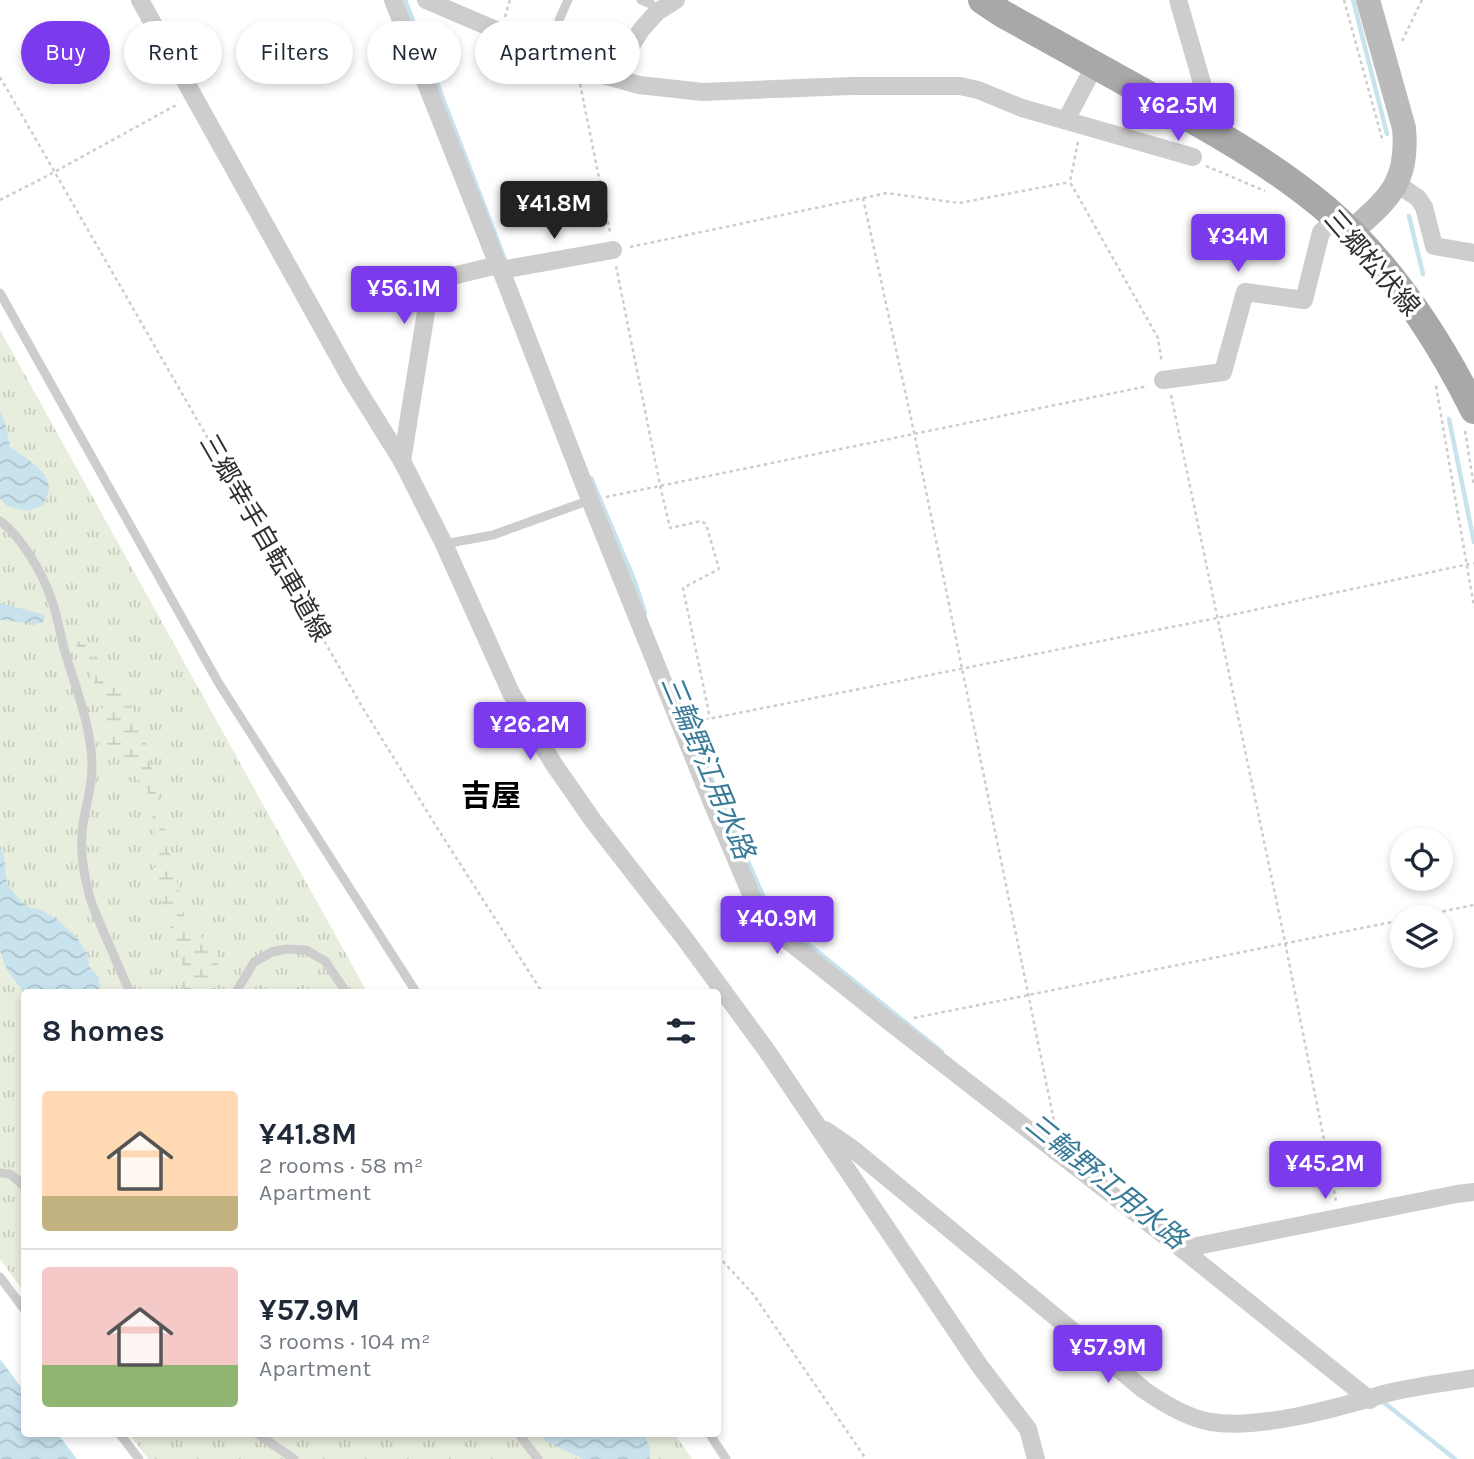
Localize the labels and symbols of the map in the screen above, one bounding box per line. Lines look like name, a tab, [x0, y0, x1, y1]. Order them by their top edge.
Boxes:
pin: ¥62.5M	[1121, 83, 1235, 143]
pin: ¥41.8M	[497, 182, 611, 241]
street label: 三郷松伏線	[1318, 204, 1426, 322]
pin: ¥34M	[1197, 215, 1279, 274]
pin: ¥56.1M	[347, 266, 461, 326]
street label: 三郷幸手自転車道線	[193, 429, 337, 647]
water label: 三輪野江用水路	[655, 670, 762, 865]
pin: ¥26.2M	[473, 702, 587, 762]
district label: 吉屋	[461, 778, 521, 814]
pin: ¥40.9M	[720, 897, 834, 956]
water label: 三輪野江用水路	[1019, 1106, 1194, 1257]
pin: ¥45.2M	[1268, 1142, 1382, 1201]
pin: ¥57.9M	[1051, 1326, 1165, 1385]

